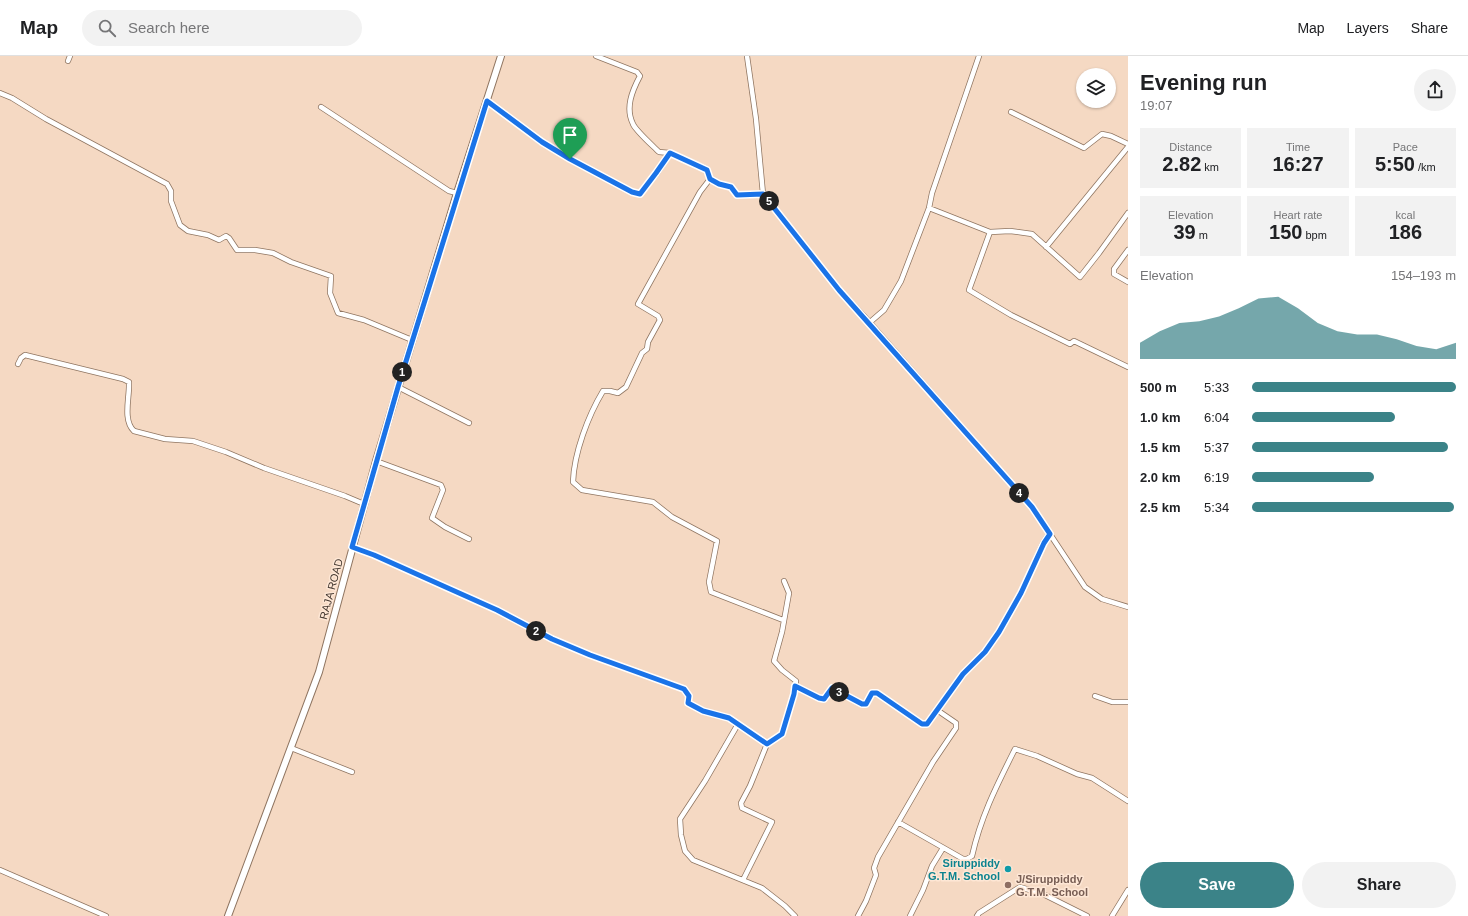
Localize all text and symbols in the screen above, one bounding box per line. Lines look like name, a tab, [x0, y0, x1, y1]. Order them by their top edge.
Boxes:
search box	[82, 10, 362, 46]
text: Map	[20, 17, 58, 38]
icon: search	[96, 17, 118, 39]
text: Search here	[128, 19, 210, 36]
text: Map	[1297, 20, 1325, 36]
text: Layers	[1347, 20, 1389, 36]
text: Share	[1411, 20, 1448, 36]
map controls	[1076, 68, 1116, 108]
button: layers	[1076, 68, 1116, 108]
button: share	[1414, 69, 1456, 111]
text: Evening run	[1140, 70, 1267, 95]
text: 19:07	[1140, 98, 1173, 113]
pin	[553, 118, 587, 159]
icon: arrive	[559, 124, 581, 146]
text: Distance	[1169, 141, 1212, 153]
text: Time	[1286, 141, 1310, 153]
text: Pace	[1393, 141, 1418, 153]
text: 2.82	[1162, 153, 1201, 175]
text: 16:27	[1272, 153, 1324, 175]
text: 5:50	[1375, 153, 1415, 175]
text: km	[1201, 161, 1219, 173]
text: /km	[1415, 161, 1436, 173]
pin: 5	[759, 191, 779, 211]
text: 5	[766, 195, 772, 207]
text: Elevation	[1168, 209, 1213, 221]
text: Heart rate	[1274, 209, 1322, 221]
text: kcal	[1396, 209, 1415, 221]
text: 39	[1173, 221, 1196, 243]
text: 150	[1269, 221, 1302, 243]
text: 186	[1389, 221, 1422, 243]
text: m	[1196, 229, 1208, 241]
text: bpm	[1302, 229, 1327, 241]
text: Elevation	[1140, 268, 1193, 283]
text: 154–193 m	[1391, 268, 1456, 283]
pin: 1	[392, 362, 412, 382]
text: 1	[399, 366, 405, 378]
text: 500 m	[1140, 380, 1177, 395]
text: 5:33	[1204, 380, 1229, 395]
text: 1.0 km	[1140, 410, 1180, 425]
text: 6:04	[1204, 410, 1229, 425]
text: 1.5 km	[1140, 440, 1180, 455]
text: 5:37	[1204, 440, 1229, 455]
text: 2.0 km	[1140, 470, 1180, 485]
text: 6:19	[1204, 470, 1229, 485]
pin: 4	[1009, 483, 1029, 503]
text: 4	[1016, 487, 1022, 499]
text: 2.5 km	[1140, 500, 1180, 515]
text: 5:34	[1204, 500, 1229, 515]
street label: RAJA ROAD	[317, 557, 345, 621]
pin: 2	[526, 621, 546, 641]
text: 2	[533, 625, 539, 637]
pin: 3	[829, 682, 849, 702]
text: 3	[836, 686, 842, 698]
place label: Siruppiddy G.T.M. School	[928, 857, 1001, 882]
button: Save	[1140, 862, 1294, 908]
button: Share	[1302, 862, 1456, 908]
marker: Siruppiddy G.T.M. School	[1003, 864, 1013, 874]
place label: J/Siruppiddy G.T.M. School	[1016, 873, 1088, 898]
marker: J/Siruppiddy G.T.M. School	[1003, 880, 1013, 890]

